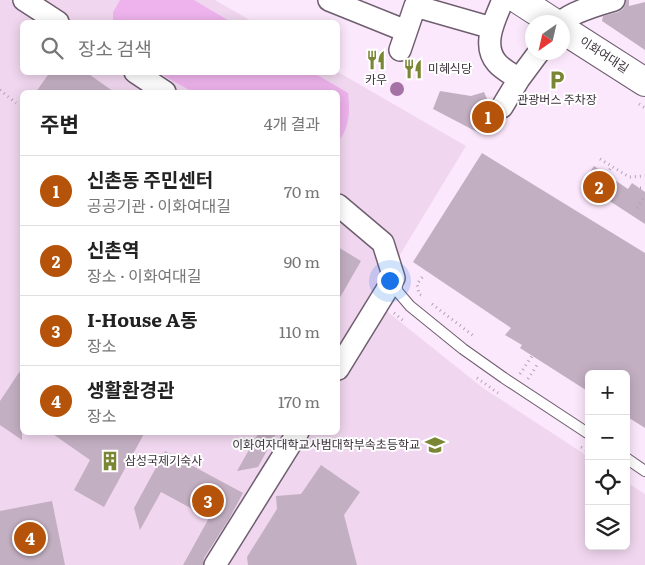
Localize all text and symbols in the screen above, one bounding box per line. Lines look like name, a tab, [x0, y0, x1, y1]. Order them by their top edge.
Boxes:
north arrow	[525, 15, 570, 60]
search box	[20, 20, 340, 75]
street label: 이화여대길	[576, 32, 633, 77]
icon: search	[38, 34, 66, 62]
text: 장소 검색	[78, 34, 152, 62]
restaurant icon: 카우	[365, 49, 387, 71]
restaurant icon: 미혜식당	[402, 58, 424, 80]
place label: 미혜식당	[428, 59, 472, 77]
parking icon: 관광버스 주차장	[546, 69, 568, 91]
place label: 카우	[365, 70, 387, 88]
place label: 관광버스 주차장	[517, 90, 597, 108]
pin: 1	[472, 98, 504, 136]
text: 주변	[40, 107, 79, 138]
text: 4개 결과	[264, 111, 320, 135]
text: 신촌동 주민센터	[87, 165, 213, 193]
pin: 2	[583, 168, 615, 206]
text: 1	[53, 179, 59, 203]
text: 70 m	[284, 179, 320, 203]
text: 공공기관 · 이화여대길	[87, 193, 231, 217]
text: 신촌역	[87, 235, 139, 263]
text: 2	[52, 249, 60, 273]
text: 90 m	[284, 249, 320, 273]
text: 장소 · 이화여대길	[87, 263, 202, 287]
your location	[377, 268, 403, 294]
text: I-House A동	[87, 305, 198, 333]
text: 3	[52, 319, 60, 343]
text: 110 m	[279, 319, 320, 343]
text: 장소	[87, 333, 116, 357]
map controls	[585, 370, 630, 550]
button: +	[585, 370, 630, 415]
text: 생활환경관	[87, 375, 174, 403]
text: 4	[51, 389, 61, 413]
text: 170 m	[278, 389, 320, 413]
text: 장소	[87, 403, 116, 427]
button: −	[585, 415, 630, 460]
school or university icon: 이화여자대학교사범대학부속초등학교	[424, 434, 446, 456]
place label: 이화여자대학교사범대학부속초등학교	[232, 435, 420, 453]
building icon: 삼성국제기숙사	[99, 450, 121, 472]
place label: 삼성국제기숙사	[125, 451, 202, 469]
button: locate	[585, 460, 630, 505]
pin: 3	[192, 482, 224, 520]
button: layers	[585, 505, 630, 550]
pin: 4	[14, 519, 46, 557]

